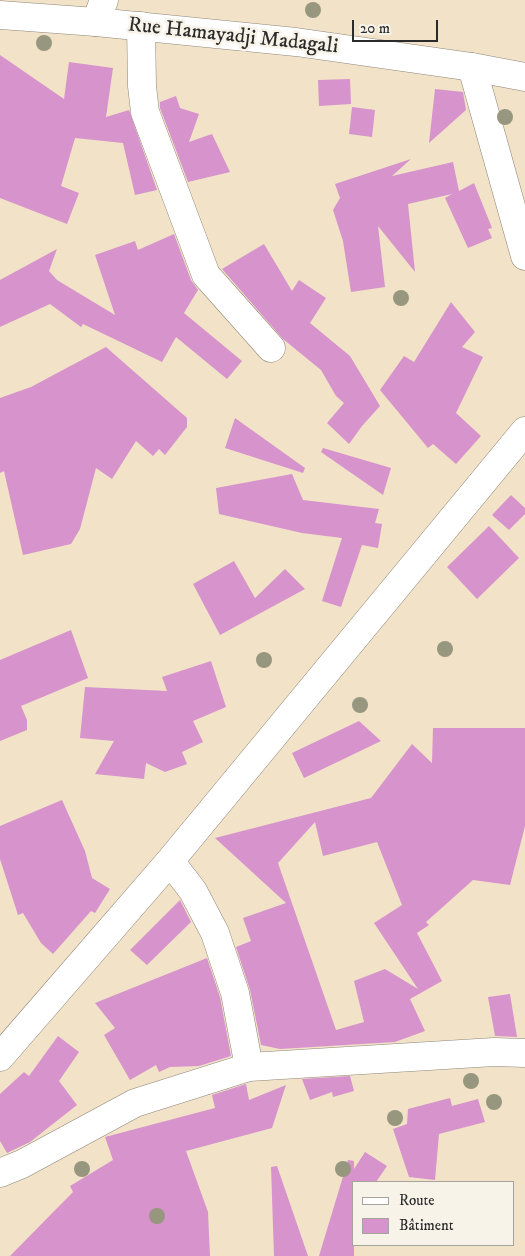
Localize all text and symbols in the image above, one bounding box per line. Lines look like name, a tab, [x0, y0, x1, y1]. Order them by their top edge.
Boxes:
scale bar	[355, 10, 441, 42]
street label: Rue Hamayadji Madagali	[127, 13, 339, 61]
text: 20 m	[360, 19, 390, 38]
legend	[352, 1181, 515, 1246]
text: Route	[399, 1191, 434, 1210]
text: Bâtiment	[399, 1216, 454, 1235]

